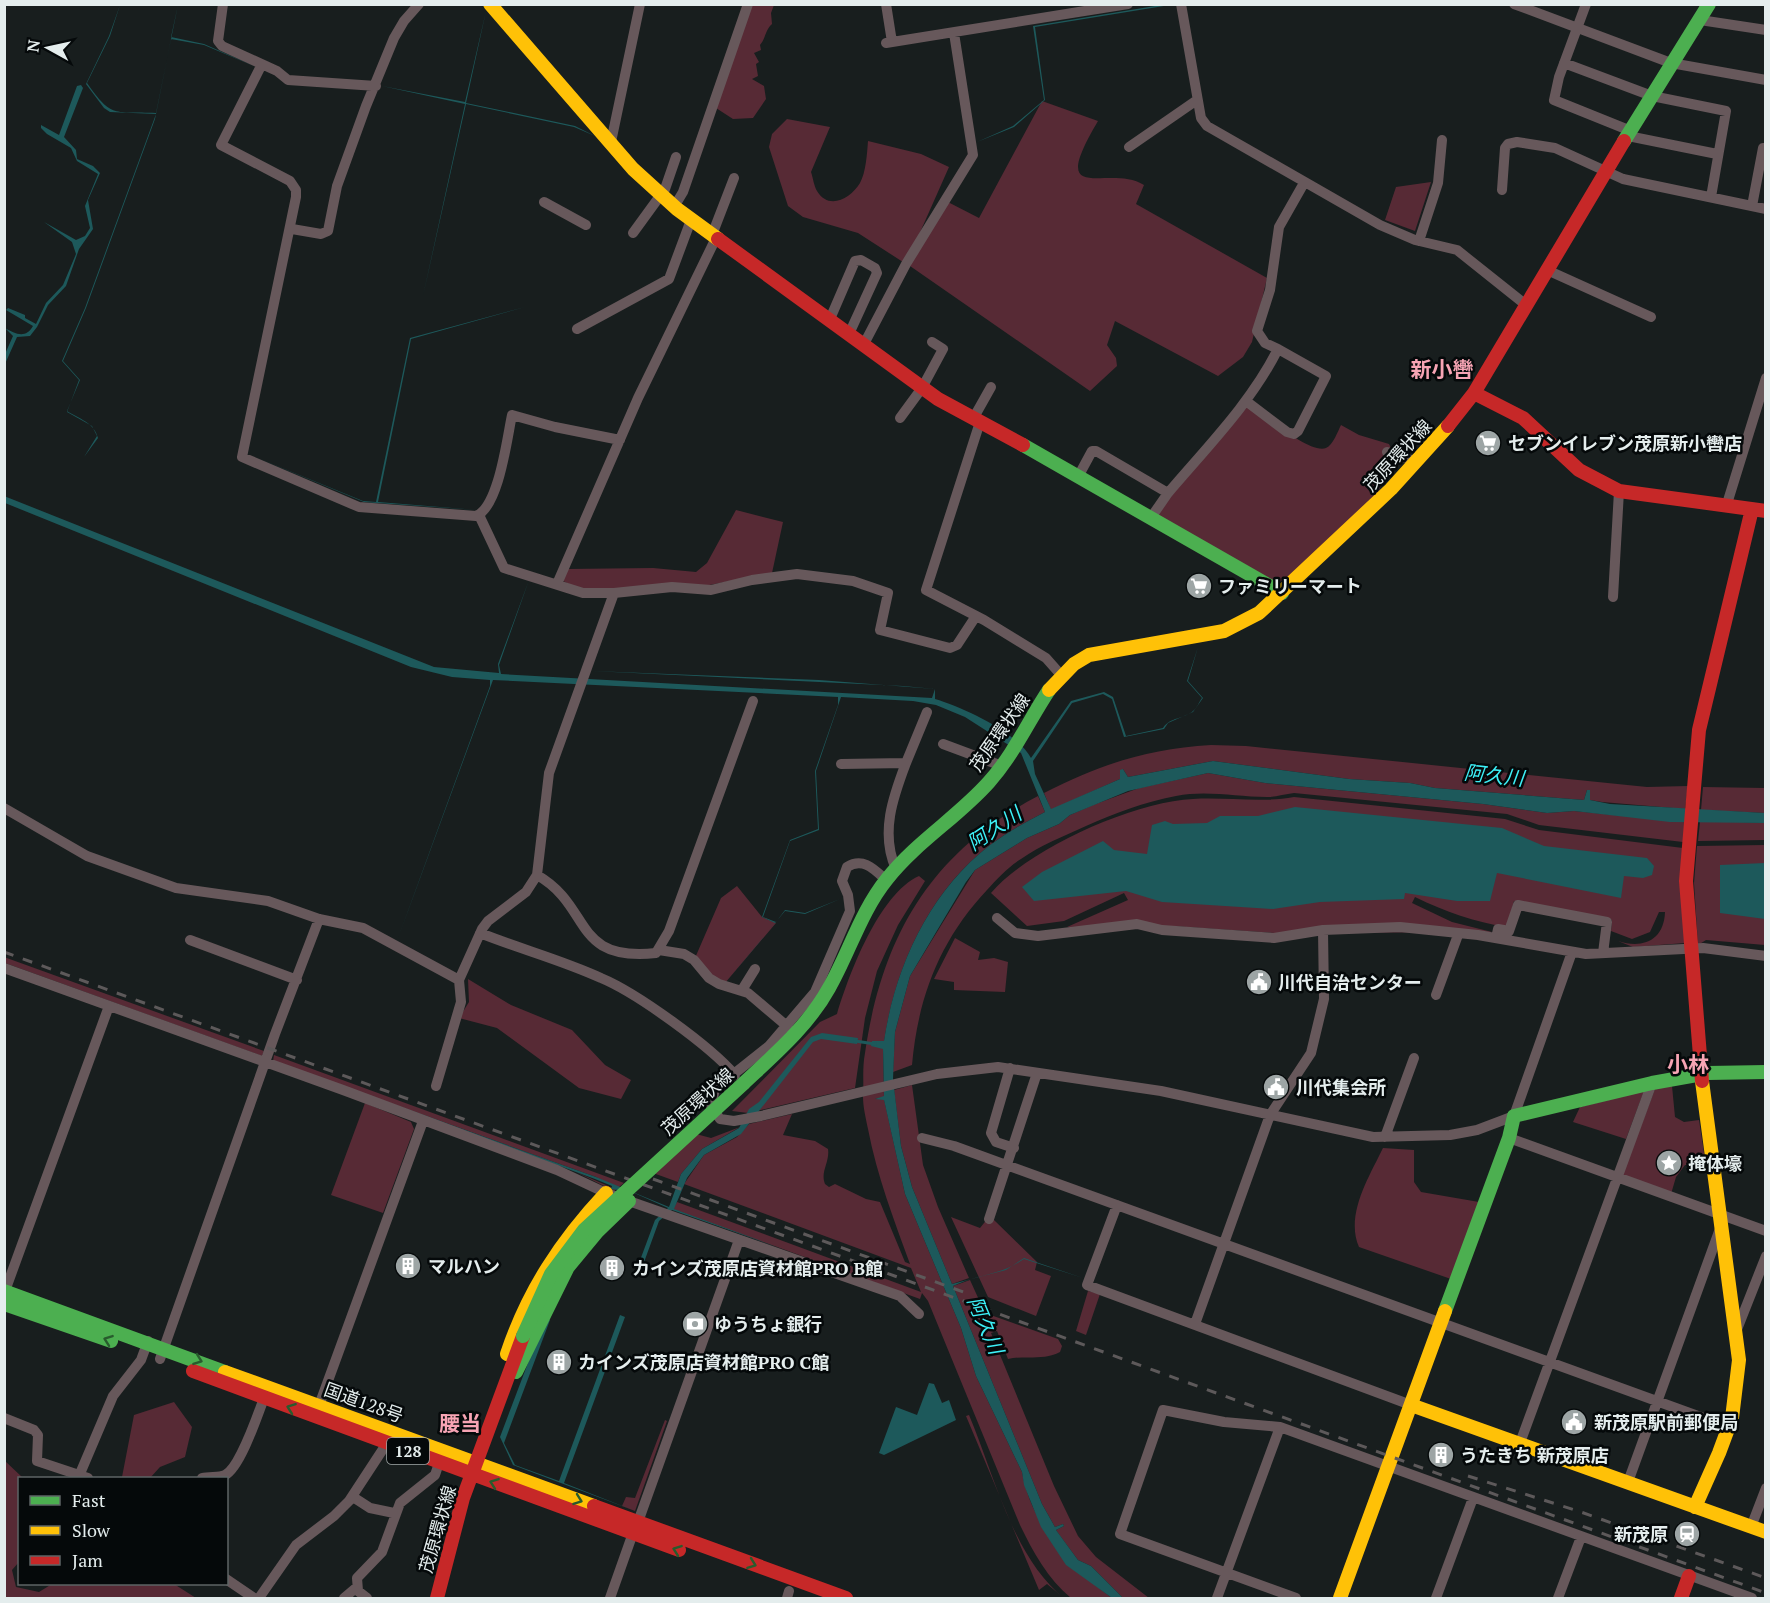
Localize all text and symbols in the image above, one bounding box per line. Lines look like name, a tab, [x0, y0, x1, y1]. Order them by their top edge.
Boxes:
north arrow	[18, 18, 78, 78]
text: N	[21, 38, 45, 53]
district label: 新小轡	[1411, 355, 1474, 383]
street label: 茂原環状線	[1358, 414, 1436, 496]
supermarket icon: セブンイレブン茂原新小轡店	[1473, 428, 1503, 458]
place label: セブンイレブン茂原新小轡店	[1508, 431, 1742, 455]
supermarket icon: ファミリーマート	[1184, 571, 1214, 601]
place label: ファミリーマート	[1218, 574, 1362, 598]
street label: 茂原環状線	[963, 688, 1035, 776]
water label: 阿久川	[1463, 758, 1527, 792]
water label: 阿久川	[962, 799, 1028, 856]
public building icon: 川代自治センター	[1244, 967, 1274, 997]
place label: 川代自治センター	[1278, 970, 1422, 994]
district label: 小林	[1667, 1050, 1709, 1078]
street label: 茂原環状線	[656, 1062, 738, 1140]
public building icon: 川代集会所	[1261, 1072, 1291, 1102]
place label: 川代集会所	[1296, 1075, 1386, 1099]
place icon: 掩体壕	[1654, 1148, 1684, 1178]
place label: 掩体壕	[1688, 1151, 1742, 1175]
building icon: マルハン	[393, 1251, 423, 1281]
building icon: カインズ茂原店資材館PRO B館	[597, 1253, 627, 1283]
place label: マルハン	[428, 1254, 500, 1278]
place label: カインズ茂原店資材館PRO B館	[632, 1256, 883, 1280]
water label: 阿久川	[962, 1292, 1011, 1360]
bank icon: ゆうちょ銀行	[680, 1309, 710, 1339]
place label: ゆうちょ銀行	[714, 1312, 822, 1336]
one-way arrow	[103, 1335, 114, 1348]
building icon: カインズ茂原店資材館PRO C館	[544, 1347, 574, 1377]
place label: カインズ茂原店資材館PRO C館	[578, 1350, 829, 1374]
one-way arrow	[192, 1353, 203, 1365]
street label: 国道128号	[321, 1377, 407, 1427]
one-way arrow	[286, 1402, 297, 1415]
public building icon: 新茂原駅前郵便局	[1559, 1407, 1589, 1437]
district label: 腰当	[439, 1409, 481, 1437]
place label: 新茂原駅前郵便局	[1594, 1410, 1738, 1434]
road number: 128	[387, 1438, 429, 1464]
building icon: うたきち 新茂原店	[1426, 1440, 1456, 1470]
place label: うたきち 新茂原店	[1460, 1443, 1609, 1467]
legend	[18, 1477, 228, 1585]
one-way arrow	[489, 1477, 499, 1490]
street label: 茂原環状線	[413, 1482, 461, 1576]
text: Fast	[72, 1488, 106, 1512]
one-way arrow	[572, 1493, 583, 1505]
text: Slow	[72, 1518, 111, 1542]
station icon: 新茂原	[1672, 1519, 1702, 1549]
place label: 新茂原	[1614, 1522, 1668, 1546]
one-way arrow	[672, 1544, 683, 1557]
text: Jam	[72, 1548, 103, 1572]
one-way arrow	[746, 1556, 757, 1569]

